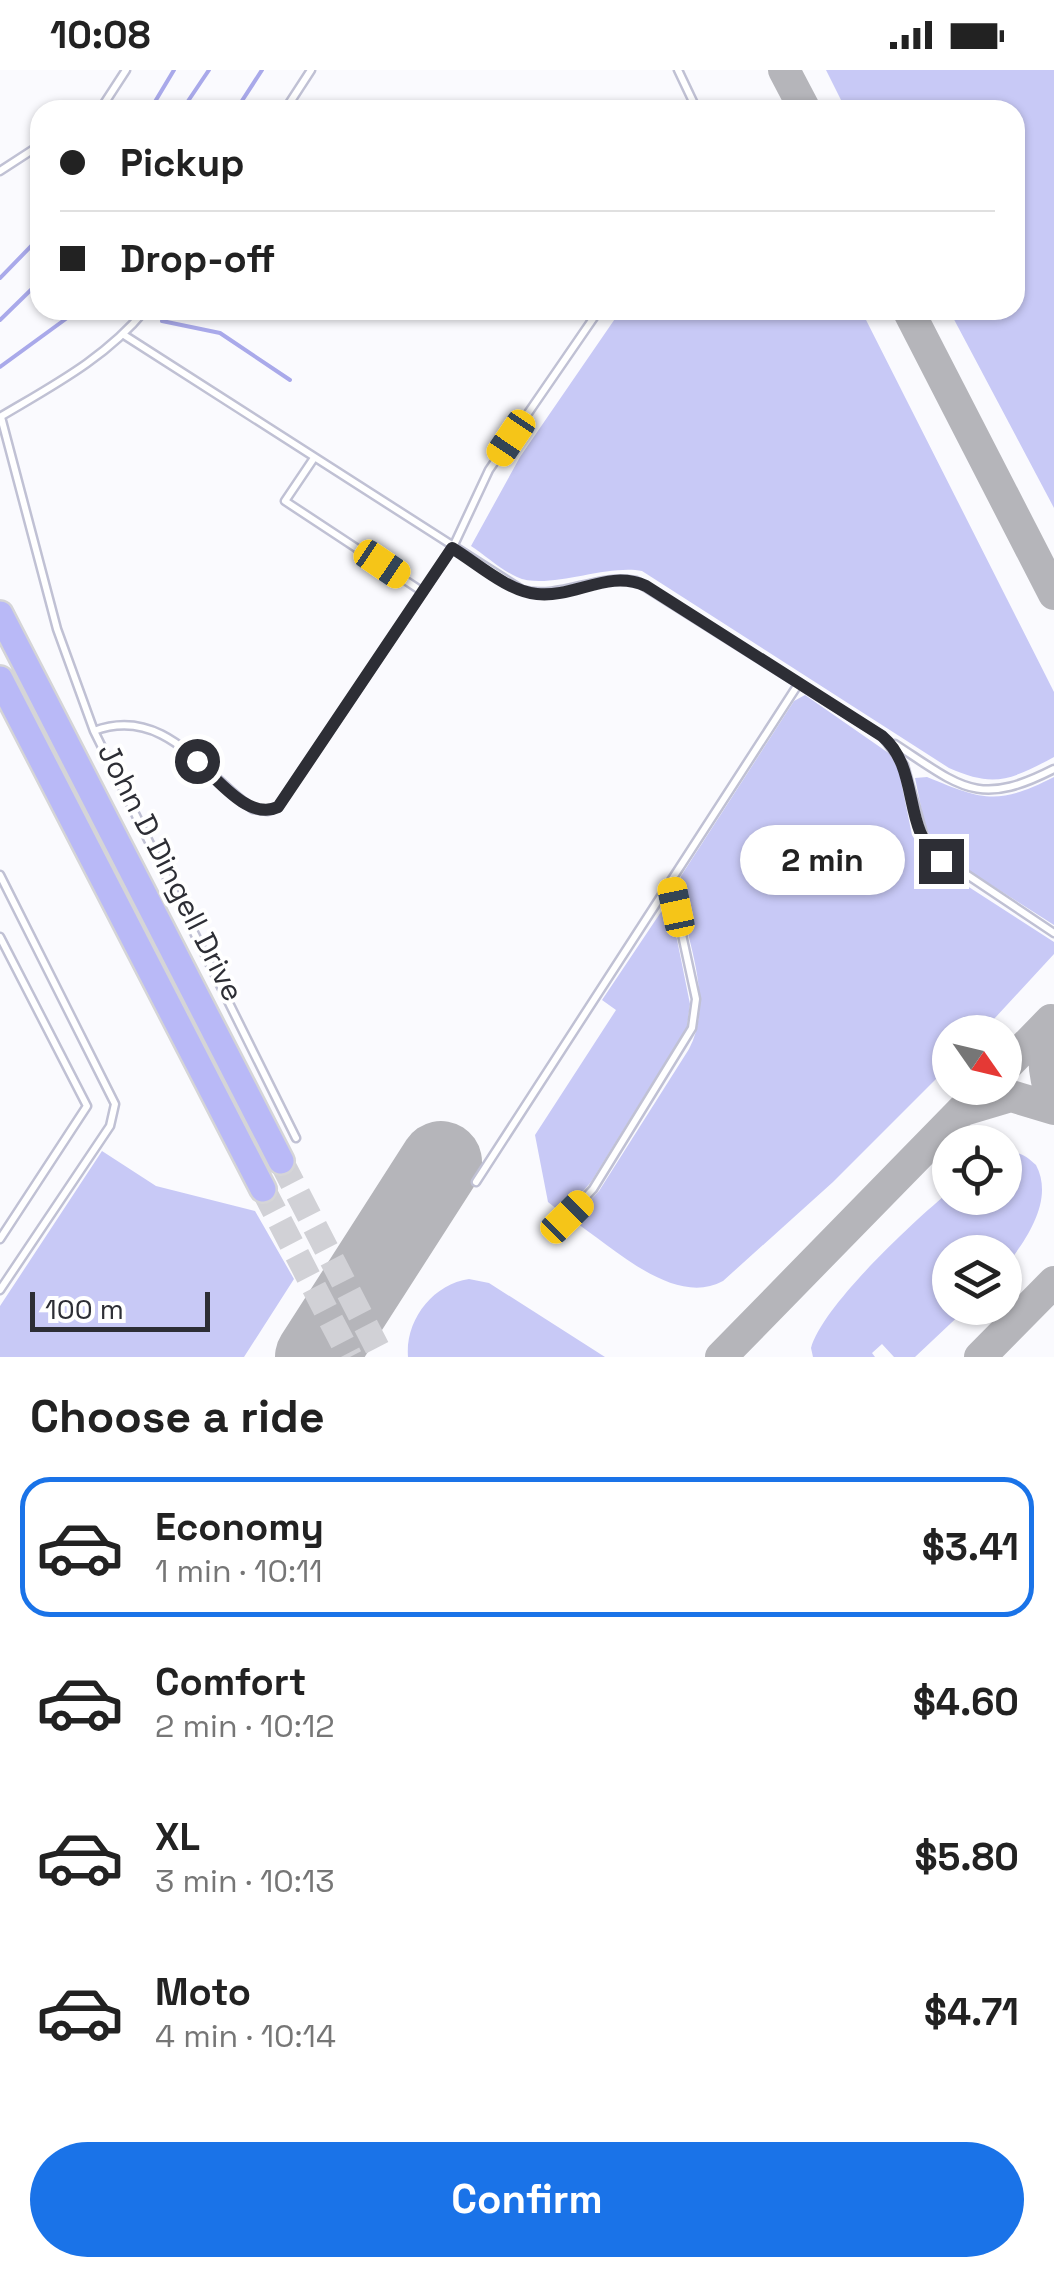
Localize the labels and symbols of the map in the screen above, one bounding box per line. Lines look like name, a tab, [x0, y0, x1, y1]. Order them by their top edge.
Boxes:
car	[482, 405, 540, 471]
car	[349, 535, 415, 593]
street label: John D Dingell Drive	[89, 736, 253, 1008]
route start	[175, 739, 220, 784]
callout: 2 min	[741, 826, 906, 896]
route end	[919, 839, 964, 884]
car	[655, 875, 697, 939]
north arrow	[932, 1015, 1022, 1105]
car	[535, 1185, 599, 1249]
scale bar	[30, 1287, 210, 1332]

